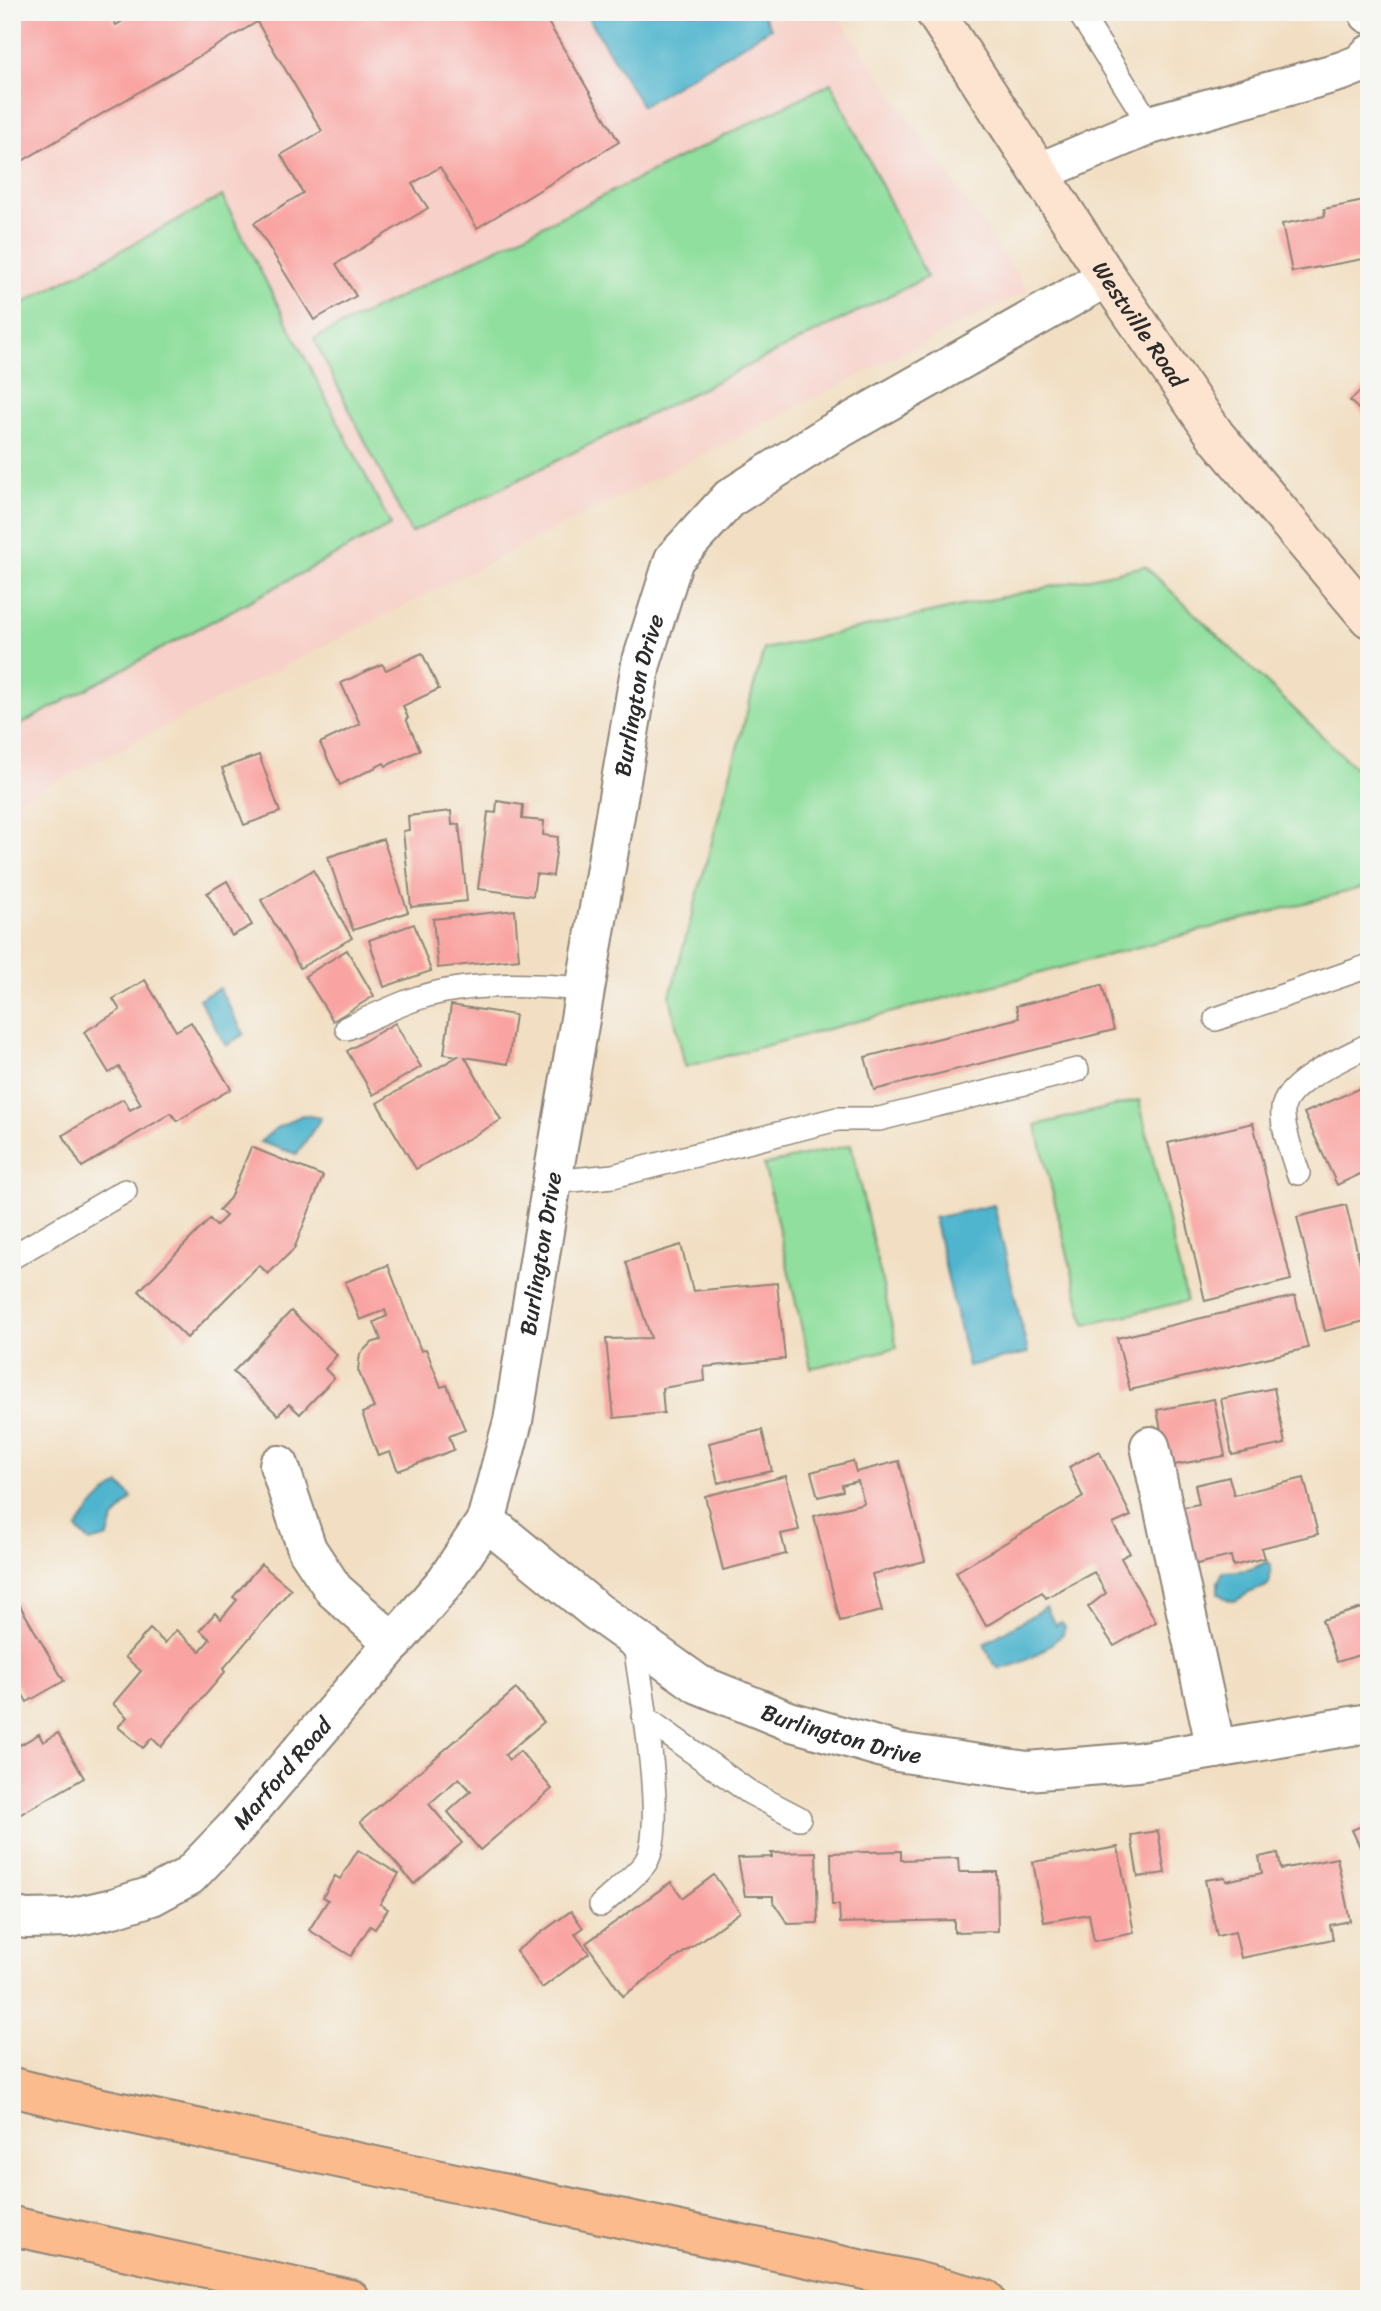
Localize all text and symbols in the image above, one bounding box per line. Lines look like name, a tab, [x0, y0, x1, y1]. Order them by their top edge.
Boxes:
street label: Westville Road	[1081, 252, 1199, 398]
street label: Burlington Drive	[602, 609, 676, 780]
street label: Burlington Drive	[507, 1168, 574, 1338]
street label: Burlington Drive	[755, 1691, 924, 1776]
street label: Marford Road	[222, 1706, 344, 1839]

